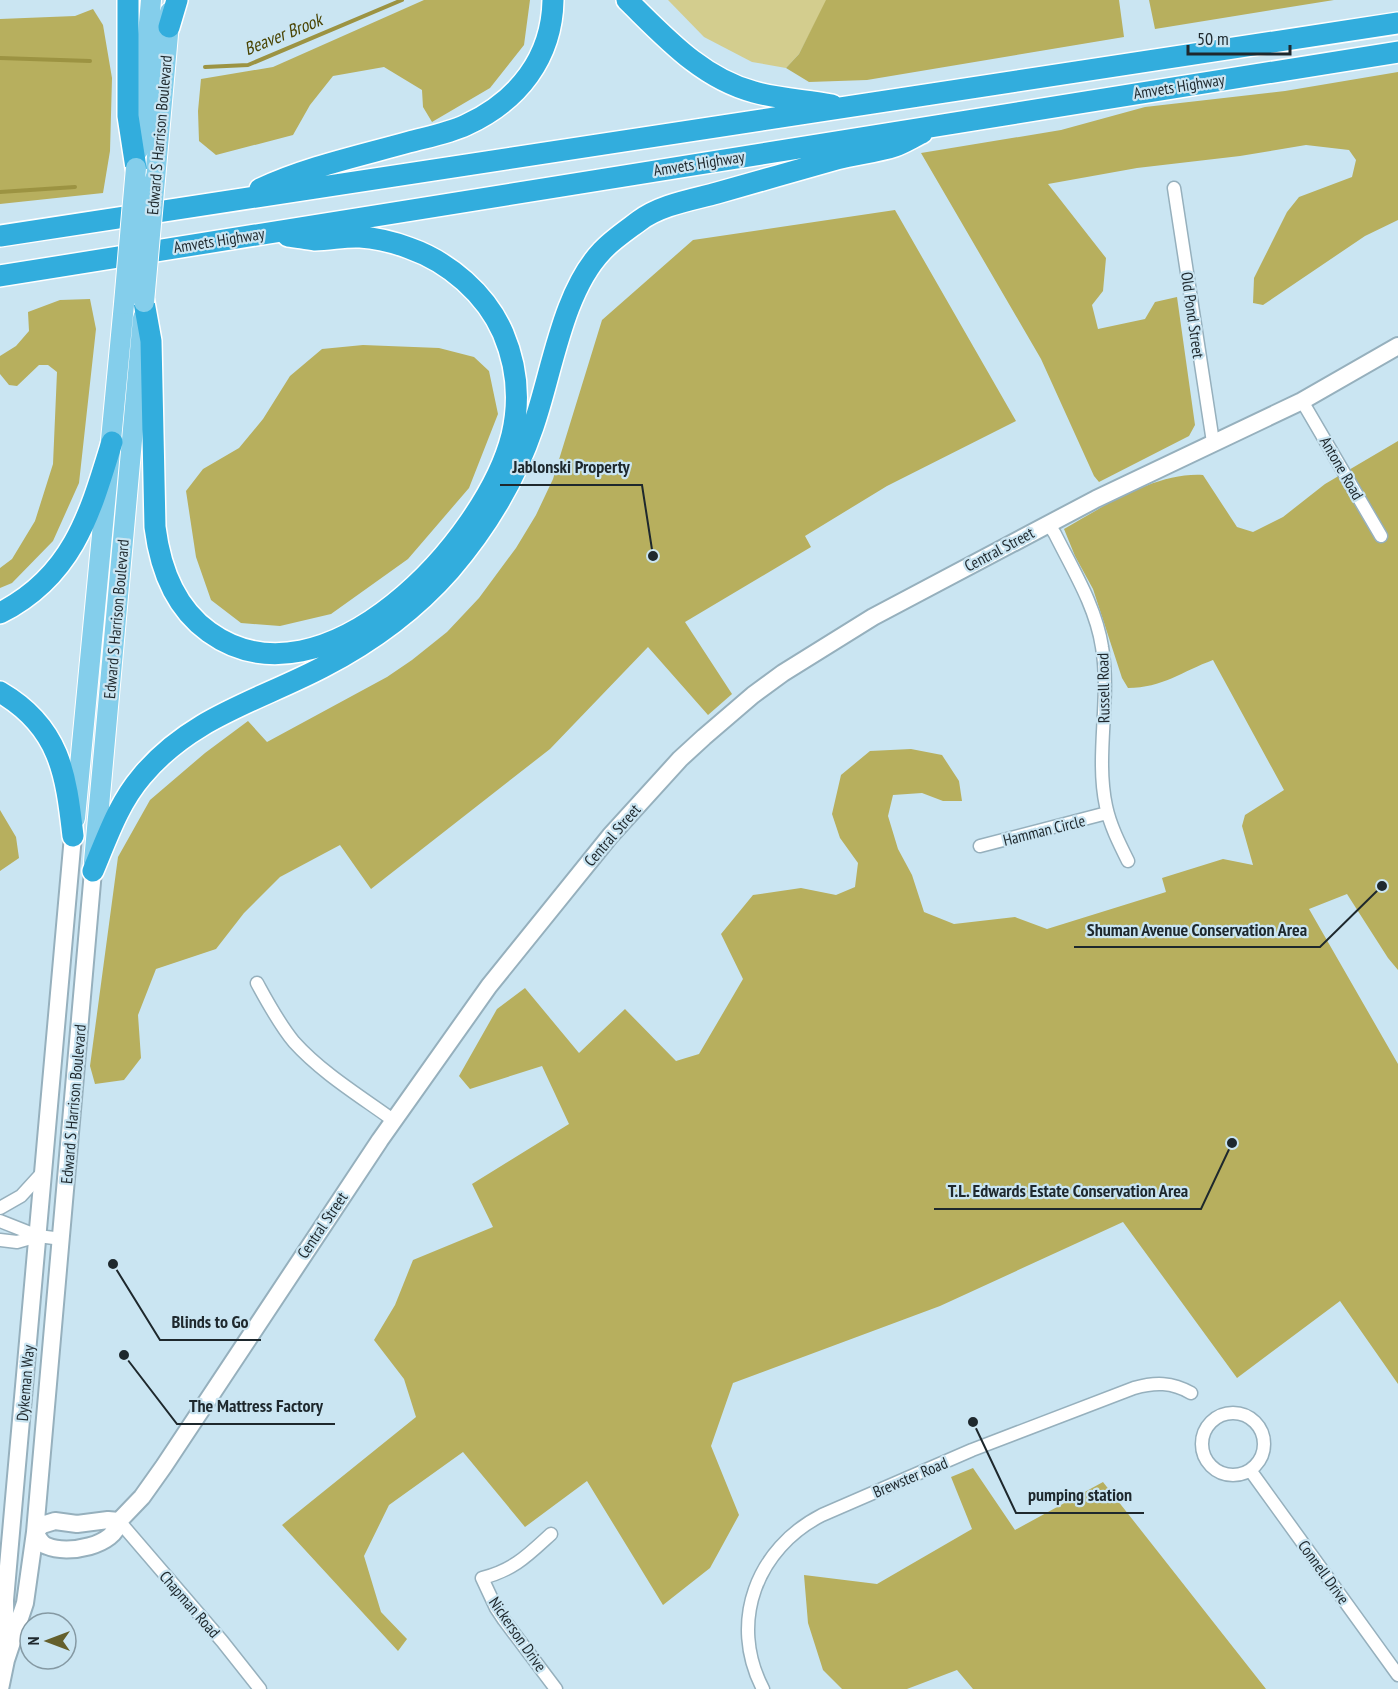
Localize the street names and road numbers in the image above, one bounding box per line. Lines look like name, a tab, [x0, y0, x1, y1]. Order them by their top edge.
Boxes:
street label: Edward S Harrison Boulevard	[142, 54, 176, 216]
street label: Amvets Highway	[1132, 69, 1226, 103]
street label: Amvets Highway	[652, 146, 746, 180]
street label: Amvets Highway	[172, 223, 266, 257]
street label: Old Pond Street	[1177, 271, 1209, 360]
street label: Antone Road	[1316, 433, 1368, 503]
street label: Central Street	[961, 522, 1038, 576]
street label: Edward S Harrison Boulevard	[99, 538, 133, 700]
street label: Russell Road	[1092, 653, 1114, 723]
street label: Central Street	[580, 799, 645, 870]
street label: Hamman Circle	[1001, 810, 1087, 850]
street label: Edward S Harrison Boulevard	[56, 1023, 90, 1185]
street label: Central Street	[292, 1187, 352, 1262]
street label: Dykeman Way	[12, 1344, 38, 1422]
street label: Brewster Road	[870, 1452, 950, 1502]
street label: Connell Drive	[1294, 1536, 1354, 1608]
street label: Chapman Road	[155, 1566, 225, 1642]
street label: Nickerson Drive	[485, 1593, 551, 1675]

